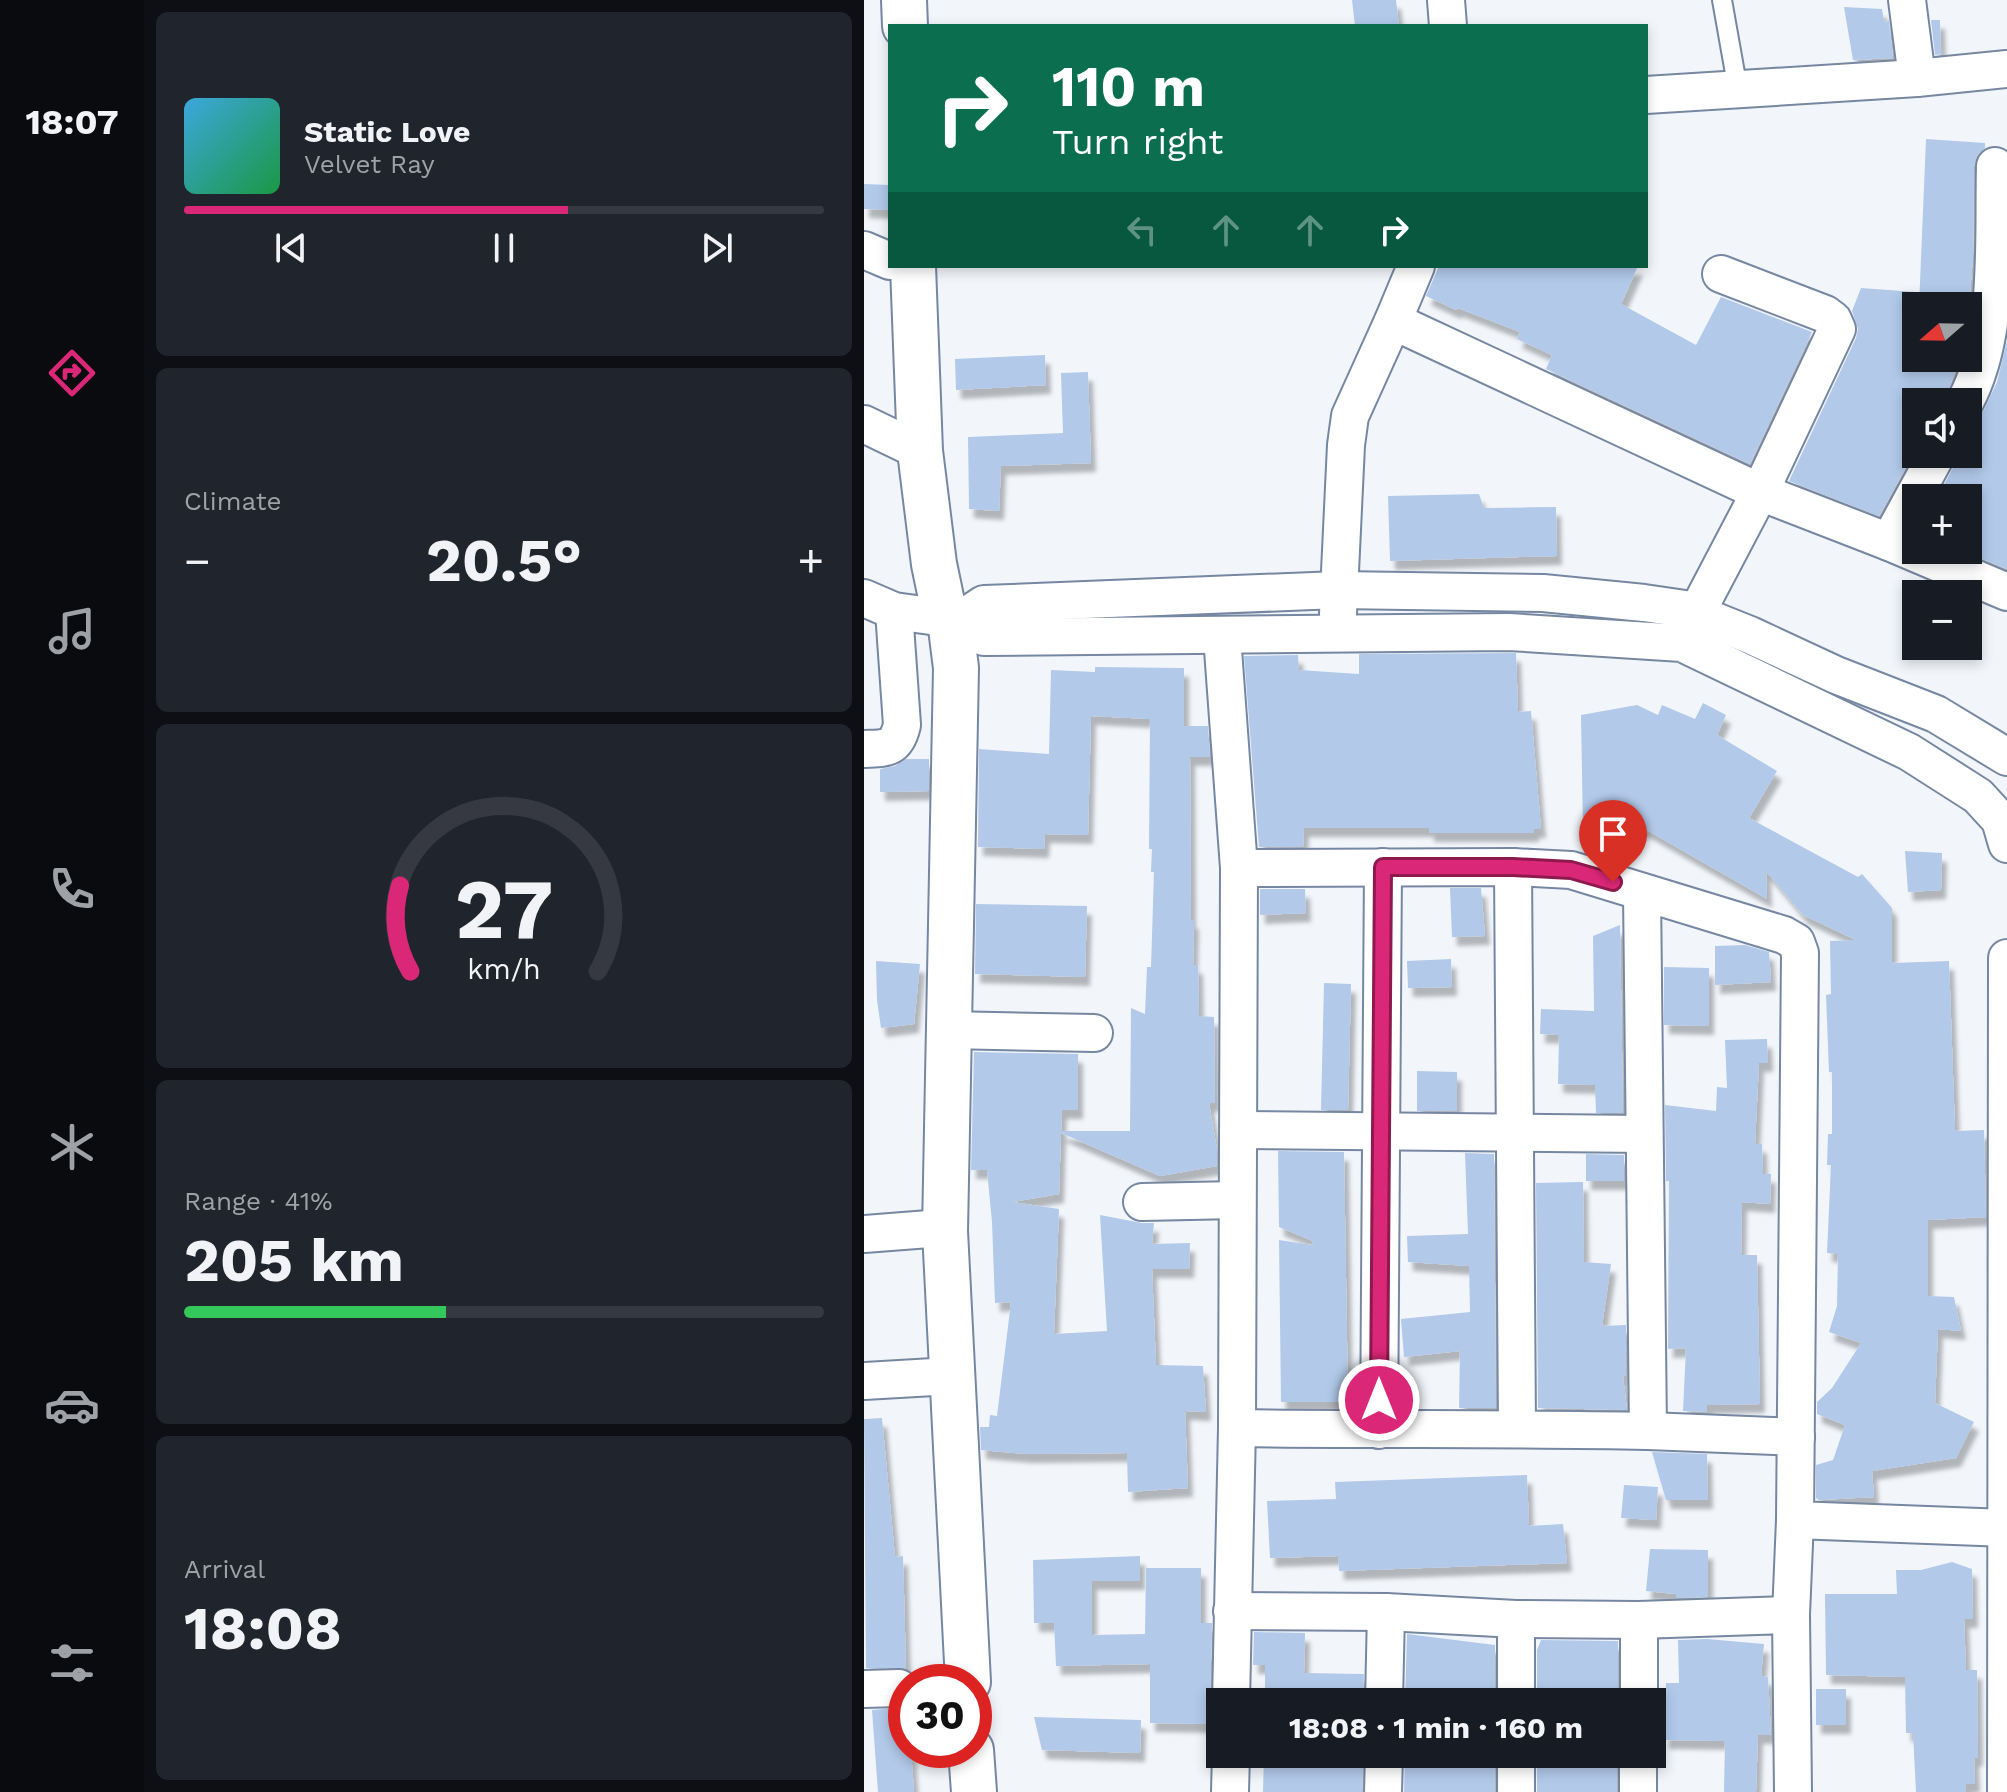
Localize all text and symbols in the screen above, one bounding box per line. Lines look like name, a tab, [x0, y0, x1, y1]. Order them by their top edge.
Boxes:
text: 110 m	[1052, 54, 1205, 120]
icon: right	[920, 56, 1024, 160]
text: 18:07	[25, 101, 119, 143]
text: Static Love	[304, 114, 470, 149]
text: Turn right	[1052, 121, 1223, 163]
text: Velvet Ray	[304, 149, 435, 179]
icon: left	[1120, 208, 1164, 252]
icon: ahead	[1204, 208, 1248, 252]
icon: ahead	[1288, 208, 1332, 252]
icon: right	[1372, 208, 1416, 252]
icon: previous	[269, 226, 313, 270]
icon: pause	[482, 226, 526, 270]
icon: next	[695, 226, 739, 270]
north arrow	[1902, 292, 1982, 372]
map controls	[1902, 292, 1982, 660]
icon: directions	[44, 345, 100, 401]
button: sound	[1902, 388, 1982, 468]
button: +	[1902, 484, 1982, 564]
text: Climate	[184, 486, 282, 516]
text: 20.5°	[426, 525, 582, 596]
text: −	[184, 535, 211, 587]
text: +	[797, 535, 824, 587]
button: −	[1902, 580, 1982, 660]
icon: music	[44, 603, 100, 659]
pin	[1579, 800, 1647, 882]
icon: arrive	[1591, 812, 1635, 856]
icon: phone	[44, 861, 100, 917]
text: 27	[455, 861, 553, 958]
text: km/h	[467, 952, 541, 986]
icon: climate	[44, 1119, 100, 1175]
text: Range · 41%	[184, 1186, 332, 1216]
text: 205 km	[184, 1225, 404, 1296]
position arrow	[1337, 1358, 1421, 1442]
icon: car	[44, 1377, 100, 1433]
text: Arrival	[184, 1554, 265, 1584]
text: 18:08	[184, 1593, 342, 1664]
icon: filters	[44, 1635, 100, 1691]
speed limit sign: 30	[888, 1664, 992, 1768]
text: 18:08 · 1 min · 160 m	[1289, 1710, 1583, 1745]

